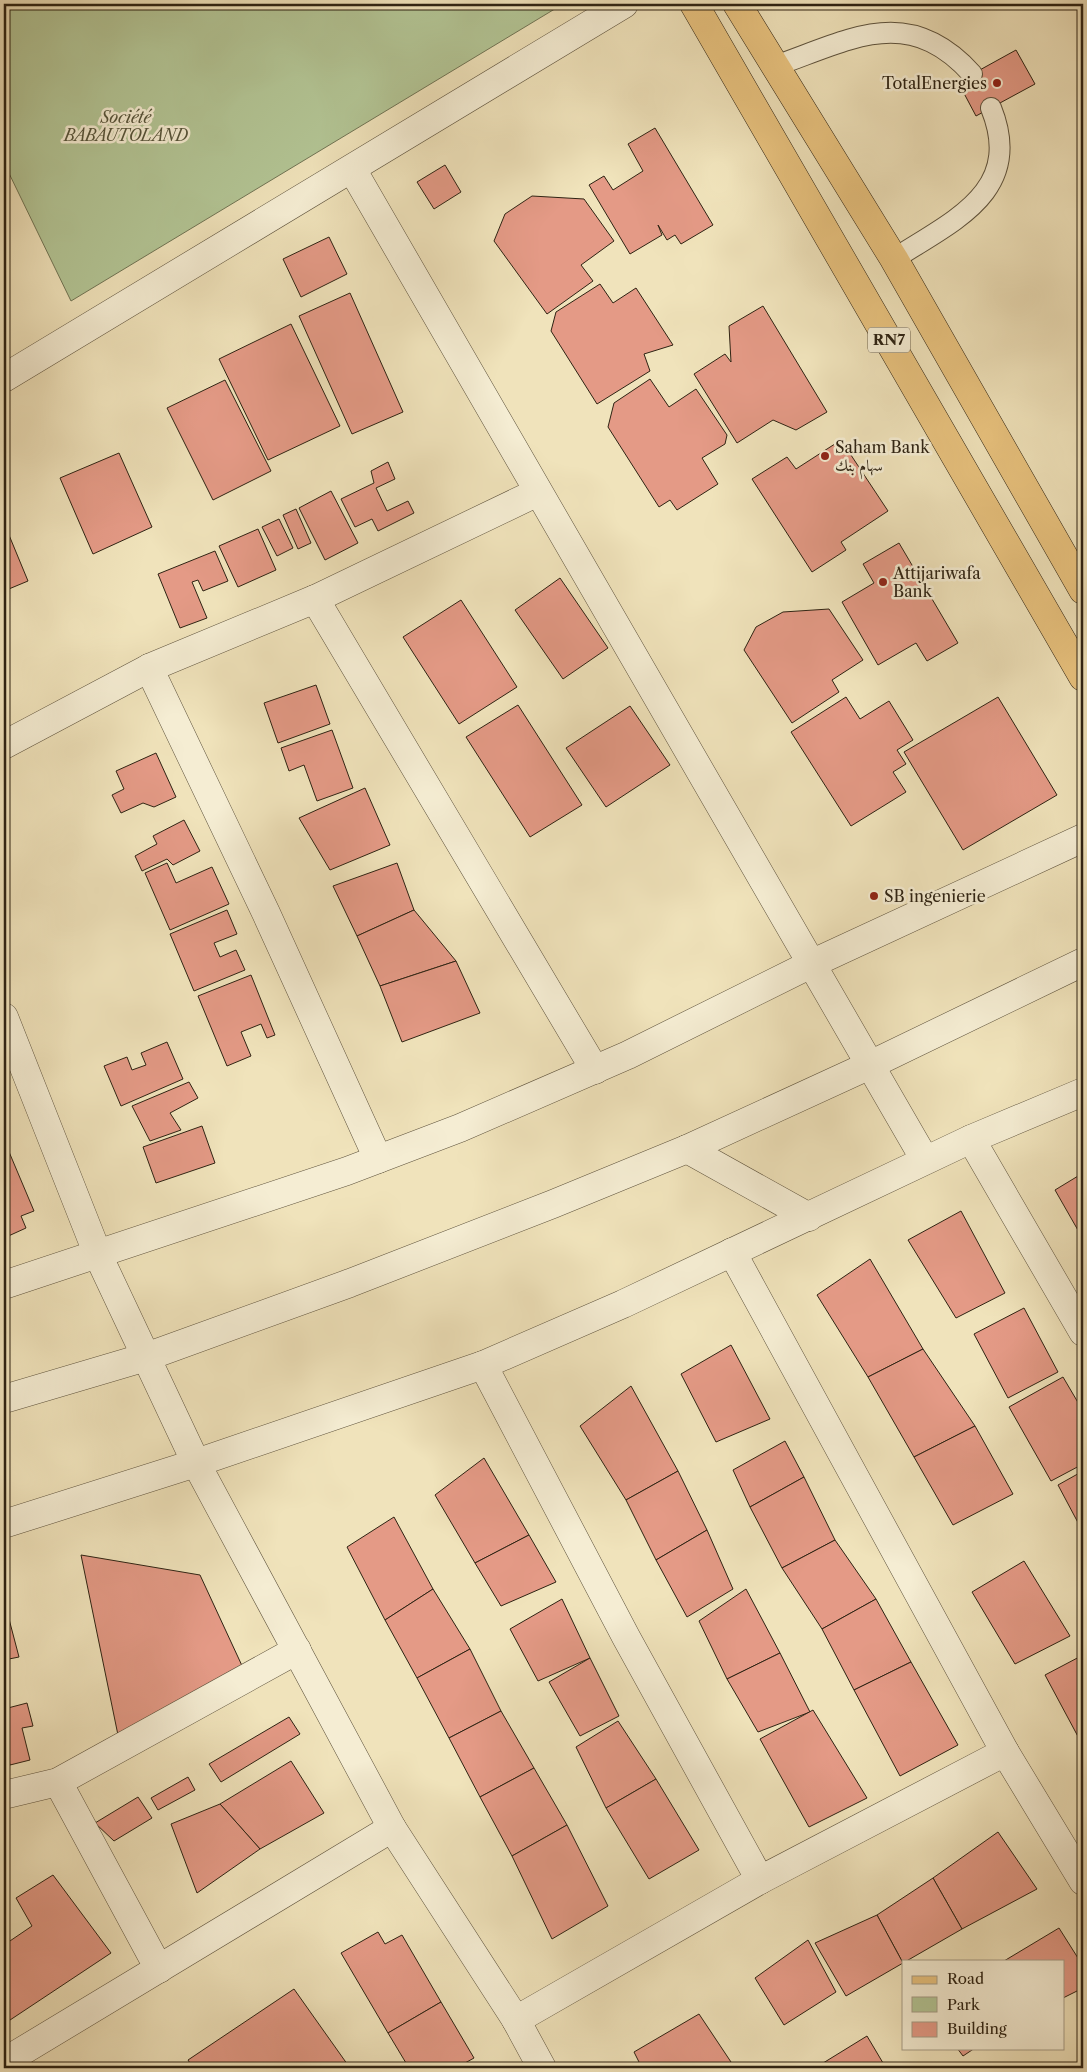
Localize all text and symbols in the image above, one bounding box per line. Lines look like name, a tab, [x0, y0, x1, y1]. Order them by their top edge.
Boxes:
place label: TotalEnergies	[882, 73, 987, 93]
marker: TotalEnergies	[991, 77, 1003, 89]
park label: Société BABAUTOLAND	[62, 107, 189, 145]
road number: RN7	[868, 328, 910, 352]
place label: Saham Bank سهام بنك	[835, 437, 930, 480]
marker: Saham Bank سهام بنك	[819, 450, 831, 462]
place label: Attijariwafa Bank	[892, 563, 981, 601]
marker: Attijariwafa Bank	[877, 576, 889, 588]
place label: SB ingenierie	[884, 886, 986, 906]
marker: SB ingenierie	[868, 890, 880, 902]
legend	[902, 1960, 1064, 2050]
text: Road	[947, 1969, 984, 1988]
text: Park	[947, 1995, 981, 2014]
text: Building	[947, 2019, 1007, 2038]

